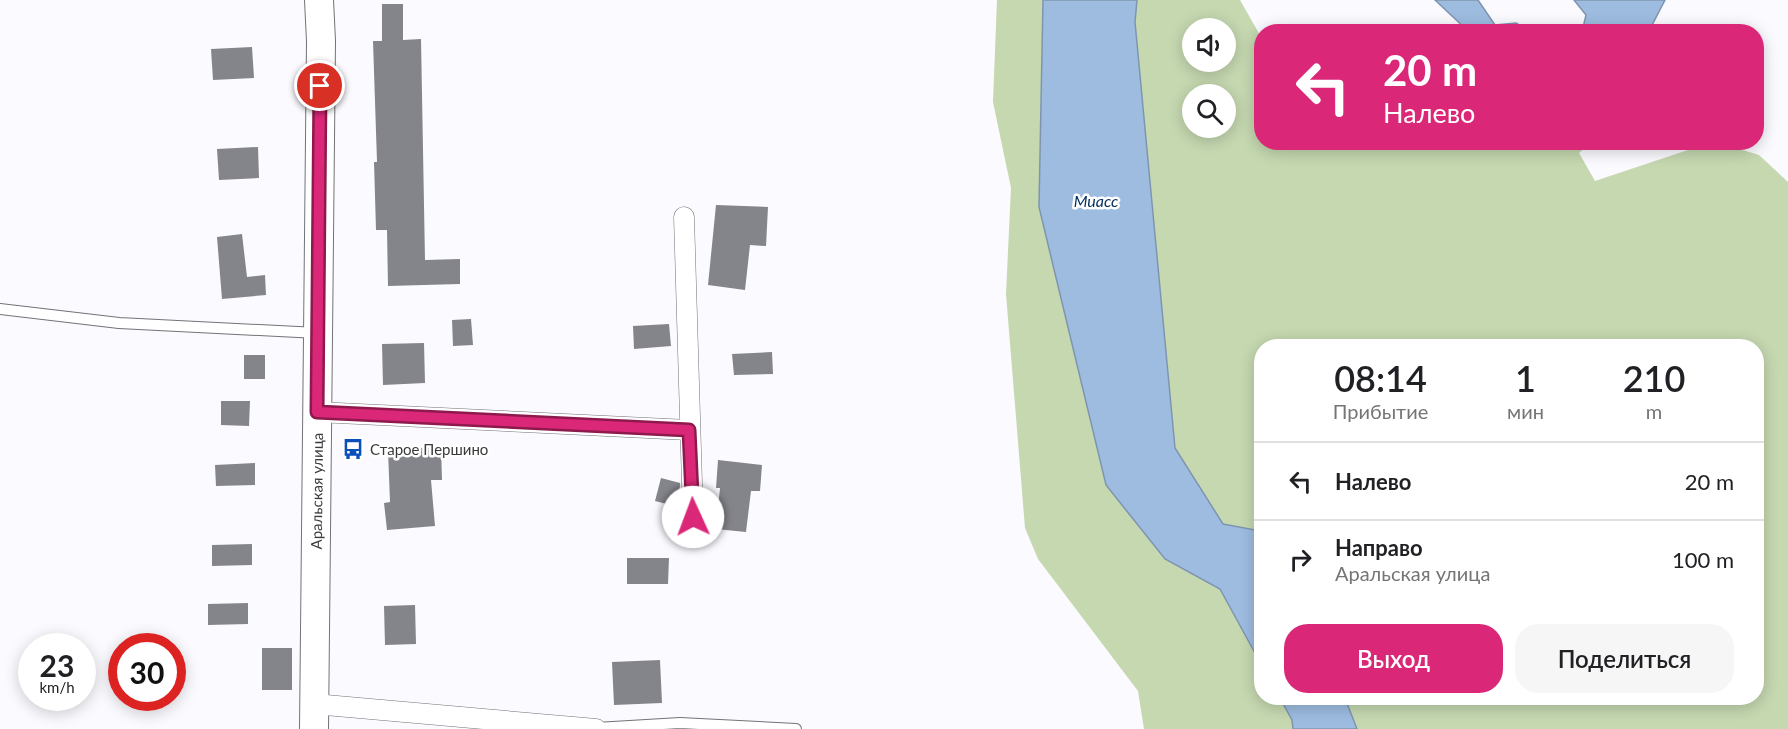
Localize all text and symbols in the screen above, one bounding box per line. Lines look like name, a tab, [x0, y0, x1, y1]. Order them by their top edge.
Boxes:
map controls	[1182, 18, 1236, 138]
button: sound	[1182, 18, 1236, 72]
text: 20 m	[1383, 45, 1477, 95]
icon: left	[1284, 48, 1362, 126]
pin	[294, 60, 345, 111]
icon: arrive	[303, 69, 336, 102]
button: search	[1182, 84, 1236, 138]
text: Налево	[1383, 96, 1475, 129]
water label: Миасс	[1074, 191, 1118, 210]
text: 08:14	[1334, 356, 1427, 400]
text: 1	[1515, 356, 1536, 400]
text: 210	[1623, 356, 1685, 400]
text: Прибытие	[1333, 399, 1428, 423]
text: мин	[1507, 399, 1544, 423]
text: m	[1646, 399, 1662, 423]
street label: Аральская улица	[307, 433, 326, 549]
bus stop icon: Старое Першино	[341, 437, 365, 461]
place label: Старое Першино	[370, 440, 488, 458]
icon: left	[1284, 465, 1317, 498]
text: Налево	[1335, 468, 1411, 495]
text: 20 m	[1685, 468, 1734, 495]
position arrow	[661, 485, 725, 549]
text: Направо	[1335, 534, 1423, 561]
icon: right	[1284, 543, 1317, 576]
text: 100 m	[1672, 546, 1734, 573]
text: Аральская улица	[1335, 561, 1490, 585]
button: Выход	[1284, 624, 1503, 693]
button: Поделиться	[1515, 624, 1734, 693]
speed limit sign: 30	[108, 633, 186, 711]
text: 23	[40, 647, 74, 683]
text: km/h	[39, 678, 75, 696]

